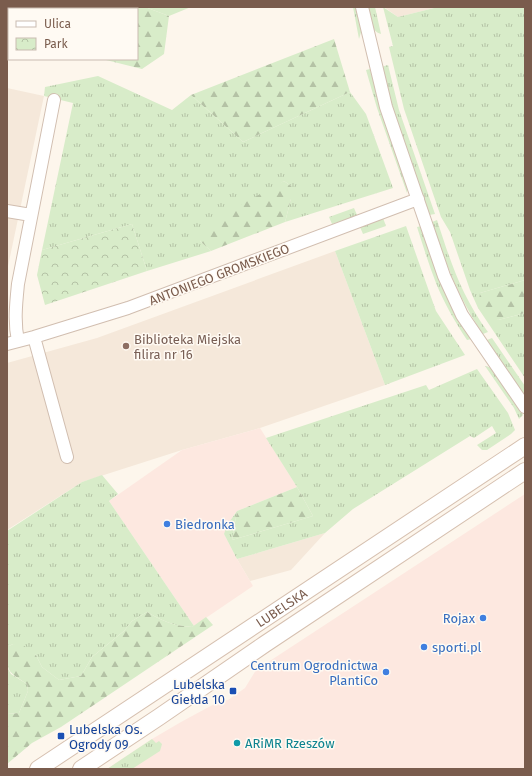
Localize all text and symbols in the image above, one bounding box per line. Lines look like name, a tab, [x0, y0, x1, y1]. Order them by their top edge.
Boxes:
legend	[8, 8, 138, 60]
text: Ulica	[44, 17, 71, 31]
text: Park	[44, 37, 68, 51]
street label: ANTONIEGO GROMSKIEGO	[147, 241, 291, 308]
place label: Biblioteka Miejska filira nr 16	[134, 332, 241, 362]
marker: Biblioteka Miejska filira nr 16	[121, 341, 131, 351]
place label: Biedronka	[175, 517, 235, 532]
marker: Biedronka	[162, 519, 172, 529]
street label: LUBELSKA	[253, 585, 310, 630]
place label: Rojax	[443, 611, 476, 626]
marker: Rojax	[478, 613, 488, 623]
place label: sporti.pl	[432, 640, 482, 655]
marker: sporti.pl	[419, 642, 429, 652]
place label: Centrum Ogrodnictwa PlantiCo	[250, 658, 378, 688]
marker: Centrum Ogrodnictwa PlantiCo	[381, 667, 391, 677]
place label: Lubelska Giełda 10	[171, 677, 225, 707]
marker: Lubelska Giełda 10	[228, 686, 238, 696]
place label: Lubelska Os. Ogrody 09	[69, 722, 143, 752]
marker: Lubelska Os. Ogrody 09	[56, 731, 66, 741]
place label: ARiMR Rzeszów	[245, 736, 335, 751]
marker: ARiMR Rzeszów	[232, 738, 242, 748]

